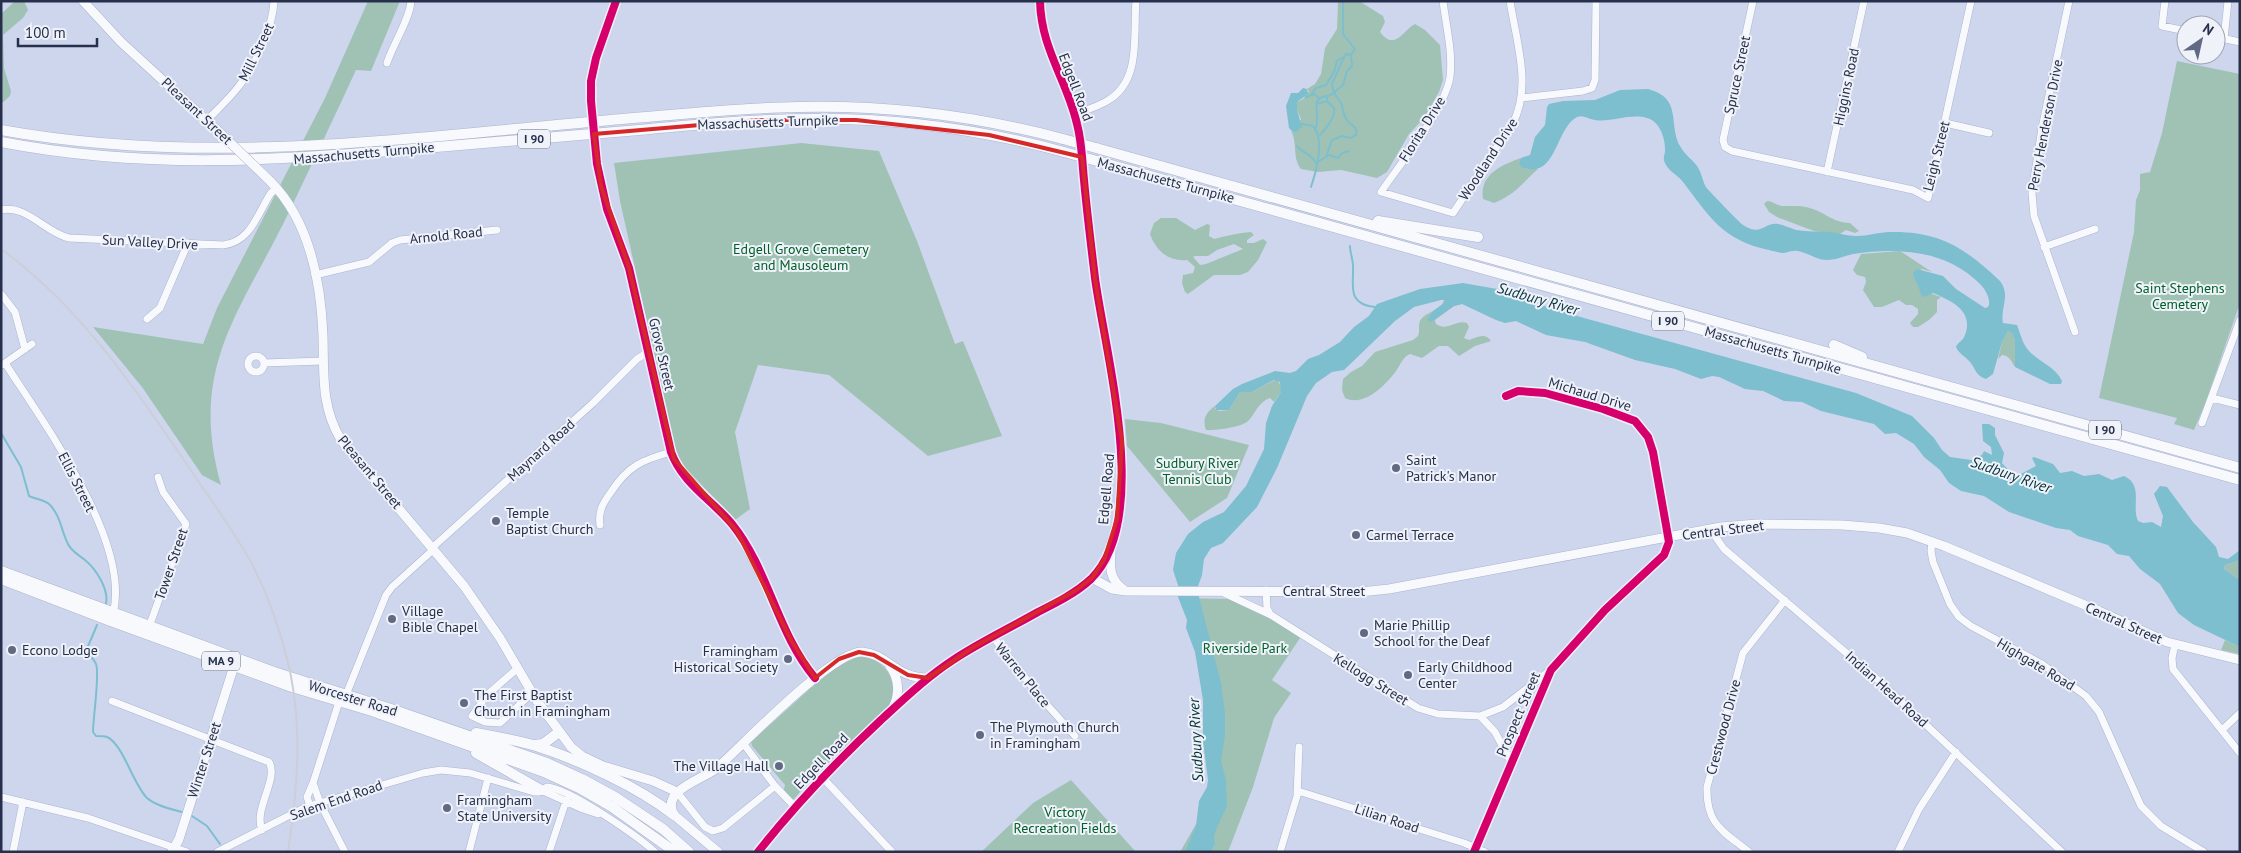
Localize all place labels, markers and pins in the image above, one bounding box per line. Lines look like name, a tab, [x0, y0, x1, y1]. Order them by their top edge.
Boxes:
place label: Saint Patrick's Manor	[1406, 451, 1497, 485]
marker: Saint Patrick's Manor	[1390, 462, 1402, 474]
place label: Temple Baptist Church	[506, 504, 594, 538]
marker: Temple Baptist Church	[490, 515, 502, 527]
place label: Carmel Terrace	[1366, 526, 1454, 544]
marker: Carmel Terrace	[1350, 529, 1362, 541]
place label: Village Bible Chapel	[401, 602, 478, 636]
marker: Village Bible Chapel	[386, 613, 398, 625]
place label: Marie Phillip School for the Deaf	[1374, 616, 1490, 650]
marker: Marie Phillip School for the Deaf	[1358, 627, 1370, 639]
place label: Econo Lodge	[22, 641, 98, 659]
place label: Framingham Historical Society	[674, 642, 778, 676]
marker: Econo Lodge	[6, 644, 18, 656]
marker: Framingham Historical Society	[782, 653, 794, 665]
place label: Early Childhood Center	[1418, 658, 1512, 692]
marker: Early Childhood Center	[1402, 669, 1414, 681]
place label: The First Baptist Church in Framingham	[474, 686, 610, 720]
marker: The First Baptist Church in Framingham	[458, 697, 470, 709]
place label: The Plymouth Church in Framingham	[990, 718, 1119, 752]
marker: The Plymouth Church in Framingham	[974, 729, 986, 741]
place label: The Village Hall	[673, 757, 769, 775]
marker: The Village Hall	[773, 760, 785, 772]
place label: Framingham State University	[457, 791, 552, 825]
marker: Framingham State University	[441, 802, 453, 814]

